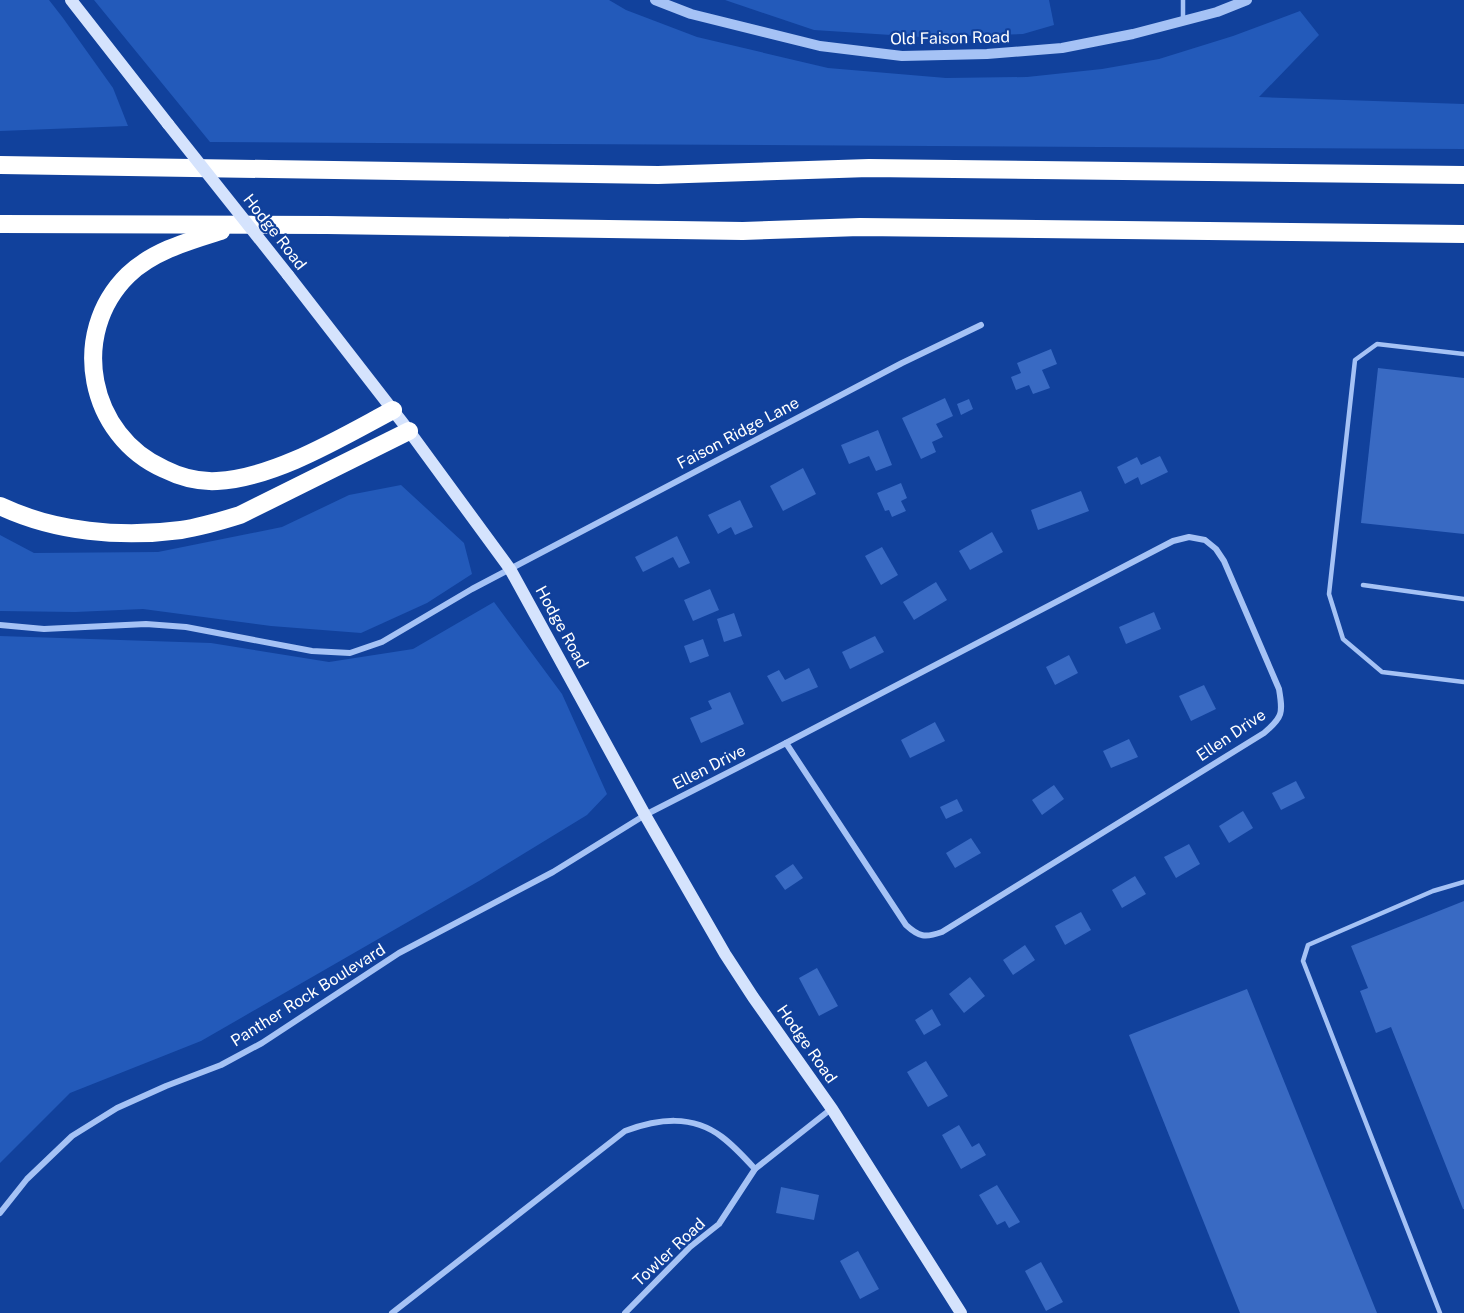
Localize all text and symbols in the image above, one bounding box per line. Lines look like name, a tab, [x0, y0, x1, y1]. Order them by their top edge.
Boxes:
street label: Old Faison Road	[890, 27, 1010, 49]
street label: Hodge Road	[239, 190, 311, 274]
street label: Faison Ridge Lane	[674, 393, 802, 473]
street label: Hodge Road	[532, 583, 592, 671]
street label: Ellen Drive	[1193, 705, 1269, 765]
street label: Ellen Drive	[669, 741, 749, 793]
street label: Panther Rock Boulevard	[227, 940, 389, 1050]
street label: Hodge Road	[773, 1001, 841, 1087]
street label: Towler Road	[629, 1214, 709, 1290]

